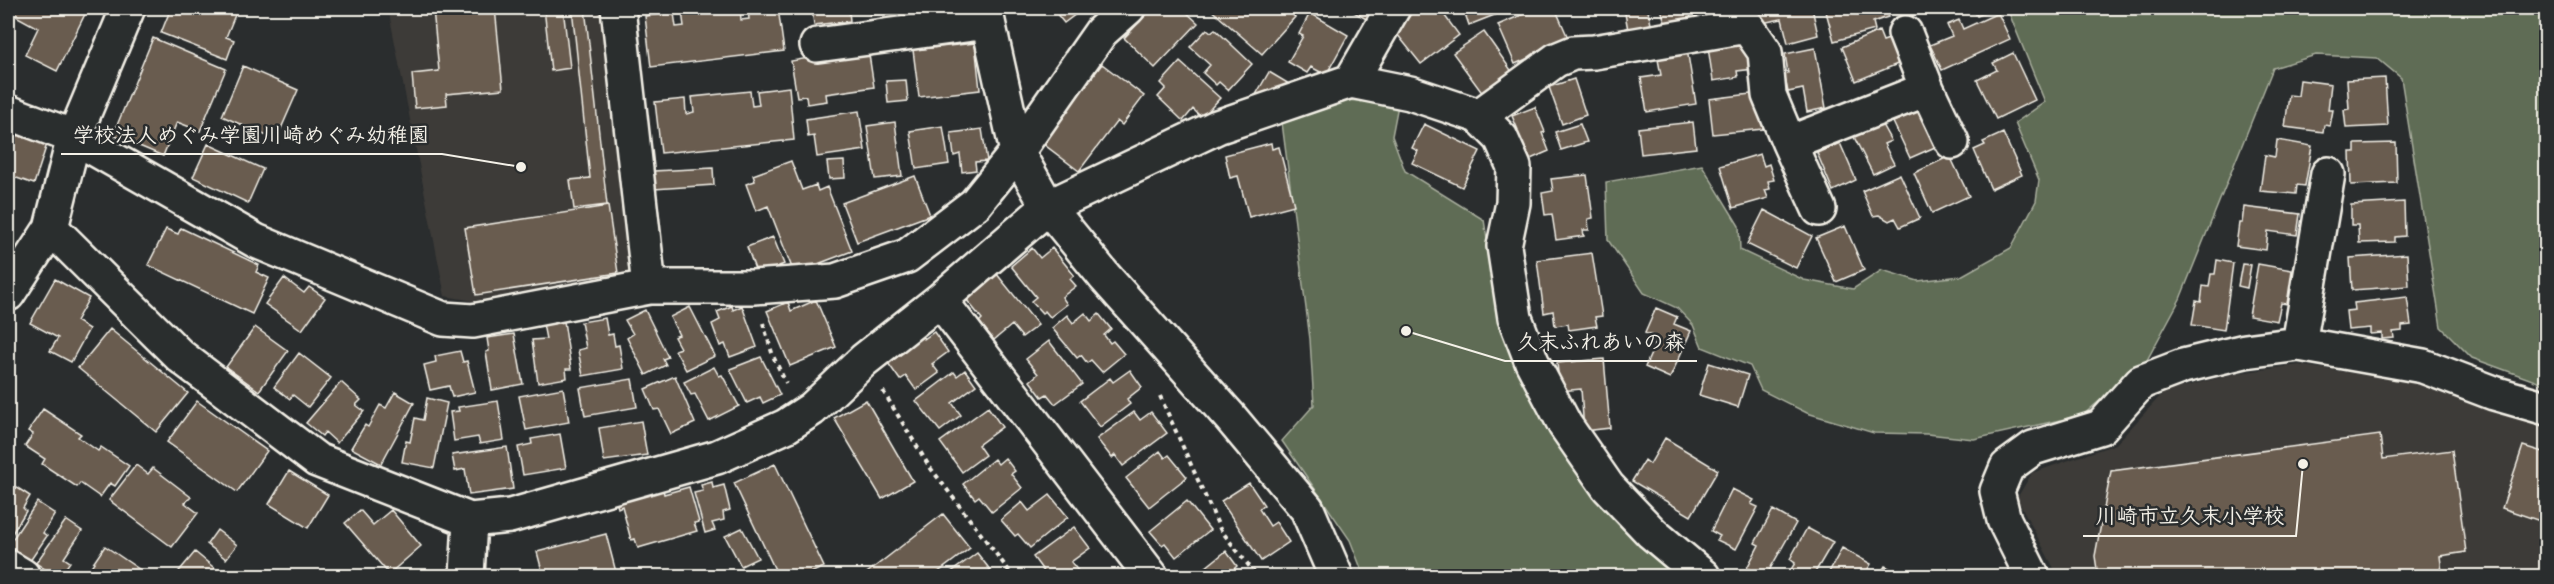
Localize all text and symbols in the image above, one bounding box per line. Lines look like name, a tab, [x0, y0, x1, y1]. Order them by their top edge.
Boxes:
callout: 学校法人めぐみ学園川崎めぐみ幼稚園	[61, 115, 442, 154]
text: 学校法人めぐみ学園川崎めぐみ幼稚園	[73, 123, 429, 147]
callout: 久末ふれあいの森	[1505, 322, 1697, 361]
text: 久末ふれあいの森	[1517, 330, 1685, 354]
callout: 川崎市立久末小学校	[2083, 497, 2296, 536]
text: 川崎市立久末小学校	[2096, 504, 2285, 528]

